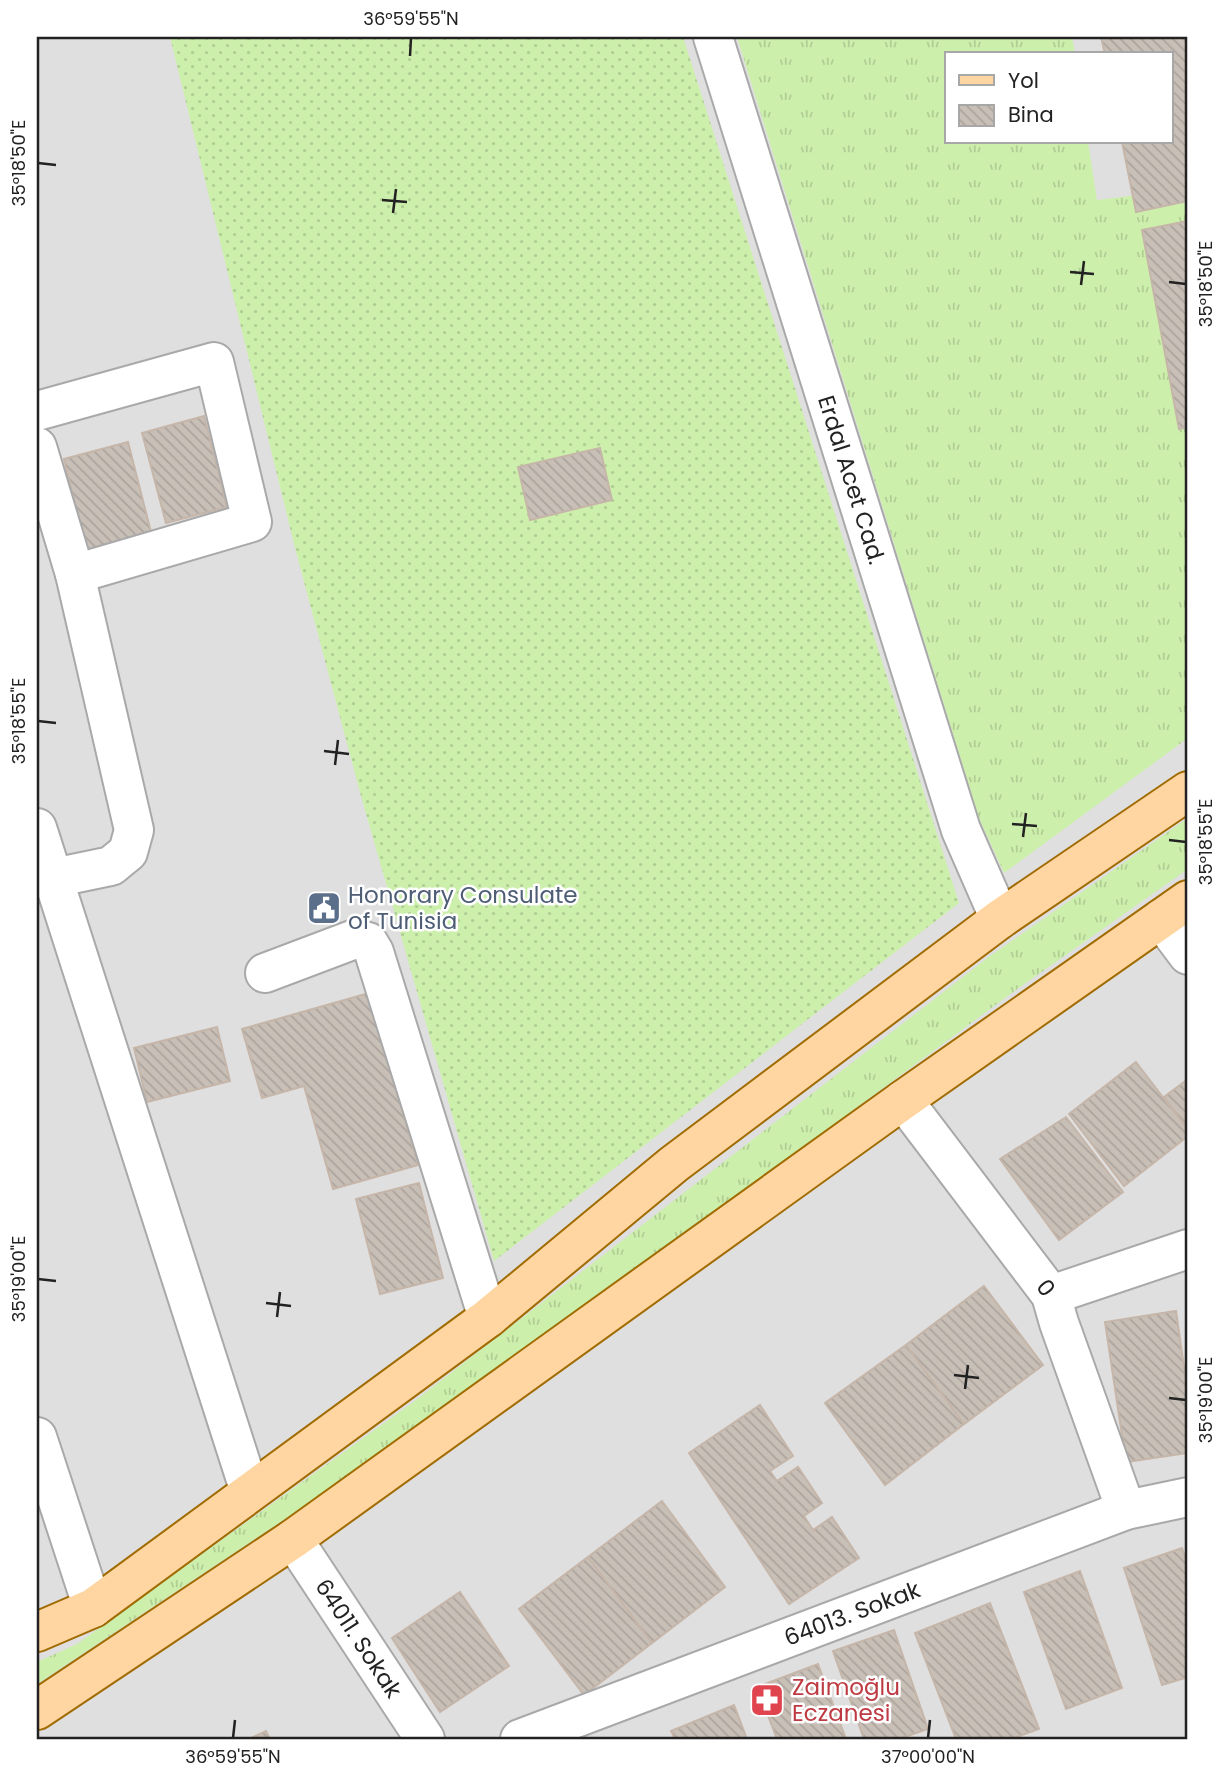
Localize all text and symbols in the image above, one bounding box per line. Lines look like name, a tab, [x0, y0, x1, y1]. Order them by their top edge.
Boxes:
text: 36°59'55"N	[363, 6, 459, 31]
legend	[945, 52, 1172, 144]
text: Yol	[1008, 66, 1039, 95]
text: Bina	[1008, 100, 1054, 129]
text: 35°18'50"E	[6, 120, 31, 206]
text: 35°18'50"E	[1193, 241, 1218, 327]
street label: Erdal Acet Cad.	[810, 391, 893, 568]
text: 35°18'55"E	[6, 678, 31, 764]
text: 35°18'55"E	[1193, 799, 1218, 885]
place label: Honorary Consulate of Tunisia	[348, 879, 578, 937]
public building icon: Honorary Consulate of Tunisia	[305, 889, 343, 927]
text: 35°19'00"E	[6, 1236, 31, 1322]
street label: 0	[1029, 1273, 1063, 1303]
text: 35°19'00"E	[1193, 1357, 1218, 1443]
street label: 64011. Sokak	[308, 1572, 410, 1704]
street label: 64013. Sokak	[780, 1573, 925, 1654]
place label: Zaimoğlu Eczanesi	[792, 1671, 900, 1729]
pharmacy icon: Zaimoğlu Eczanesi	[748, 1681, 786, 1719]
text: 36°59'55"N	[185, 1744, 281, 1769]
text: 37°00'00"N	[881, 1744, 975, 1769]

